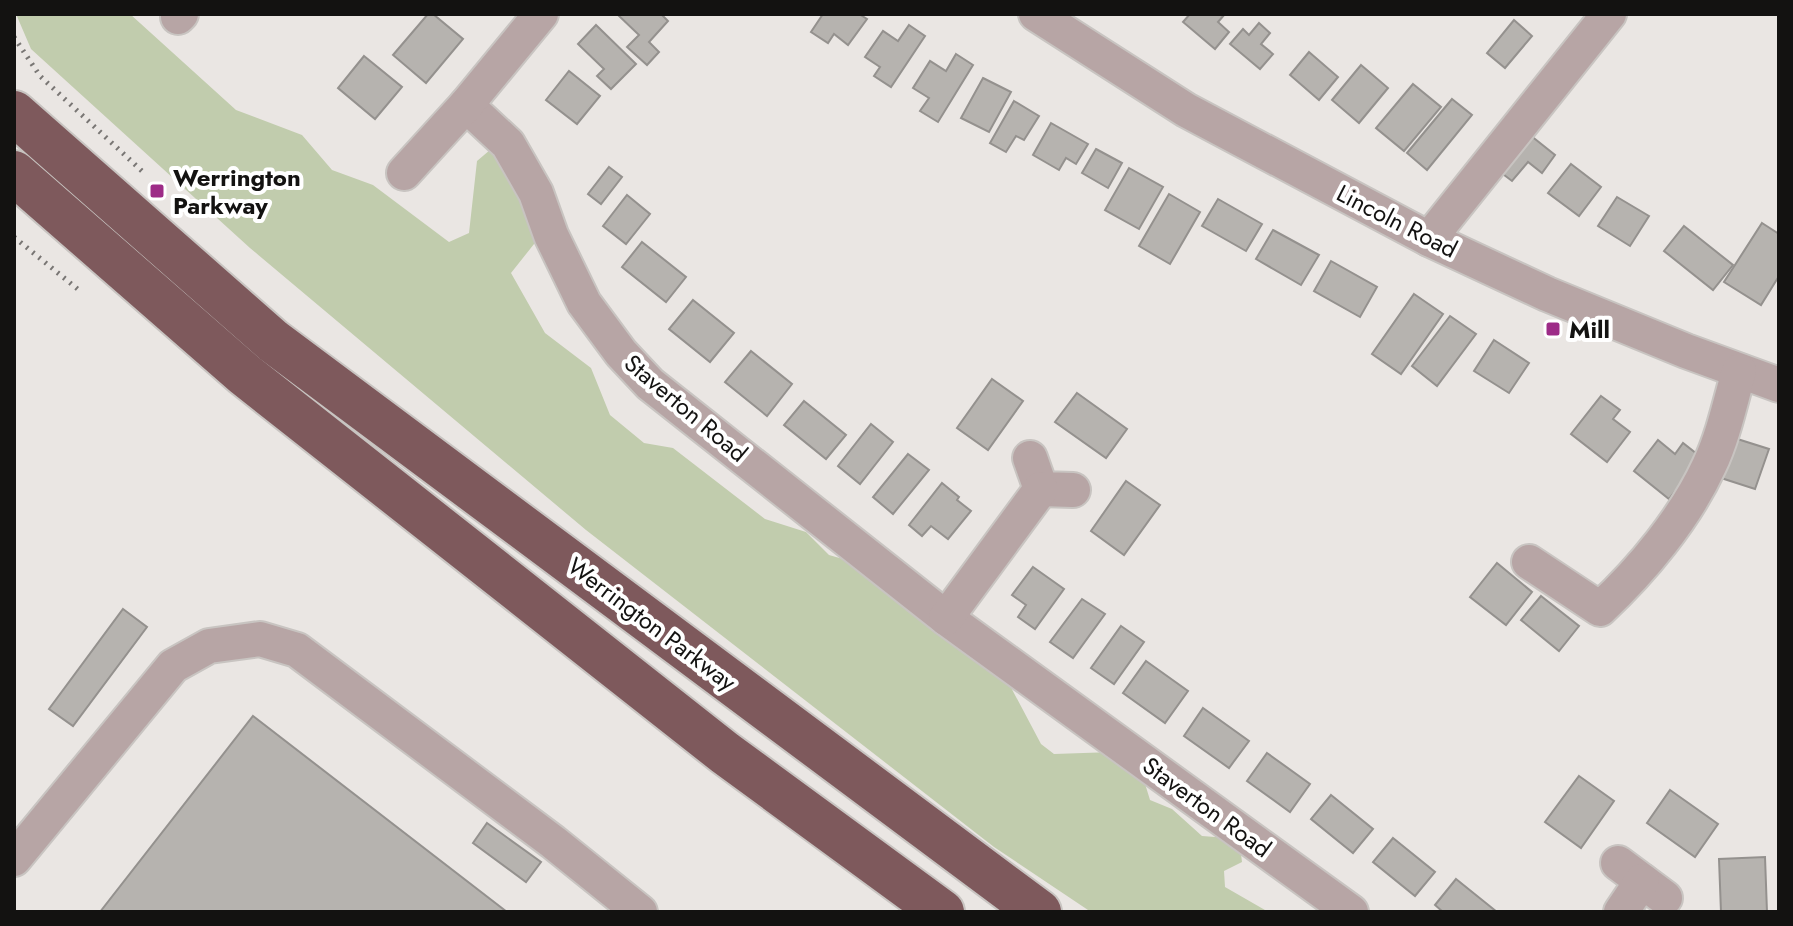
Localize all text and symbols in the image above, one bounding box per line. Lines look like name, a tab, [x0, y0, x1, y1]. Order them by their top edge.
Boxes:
place label: Werrington Parkway	[173, 160, 301, 223]
street label: Lincoln Road	[1331, 176, 1463, 266]
marker: Werrington Parkway	[148, 182, 166, 200]
place label: Mill	[1569, 312, 1610, 347]
marker: Mill	[1544, 320, 1562, 338]
street label: Staverton Road	[617, 346, 755, 470]
street label: Werrington Parkway	[560, 549, 744, 699]
street label: Staverton Road	[1135, 748, 1279, 866]

